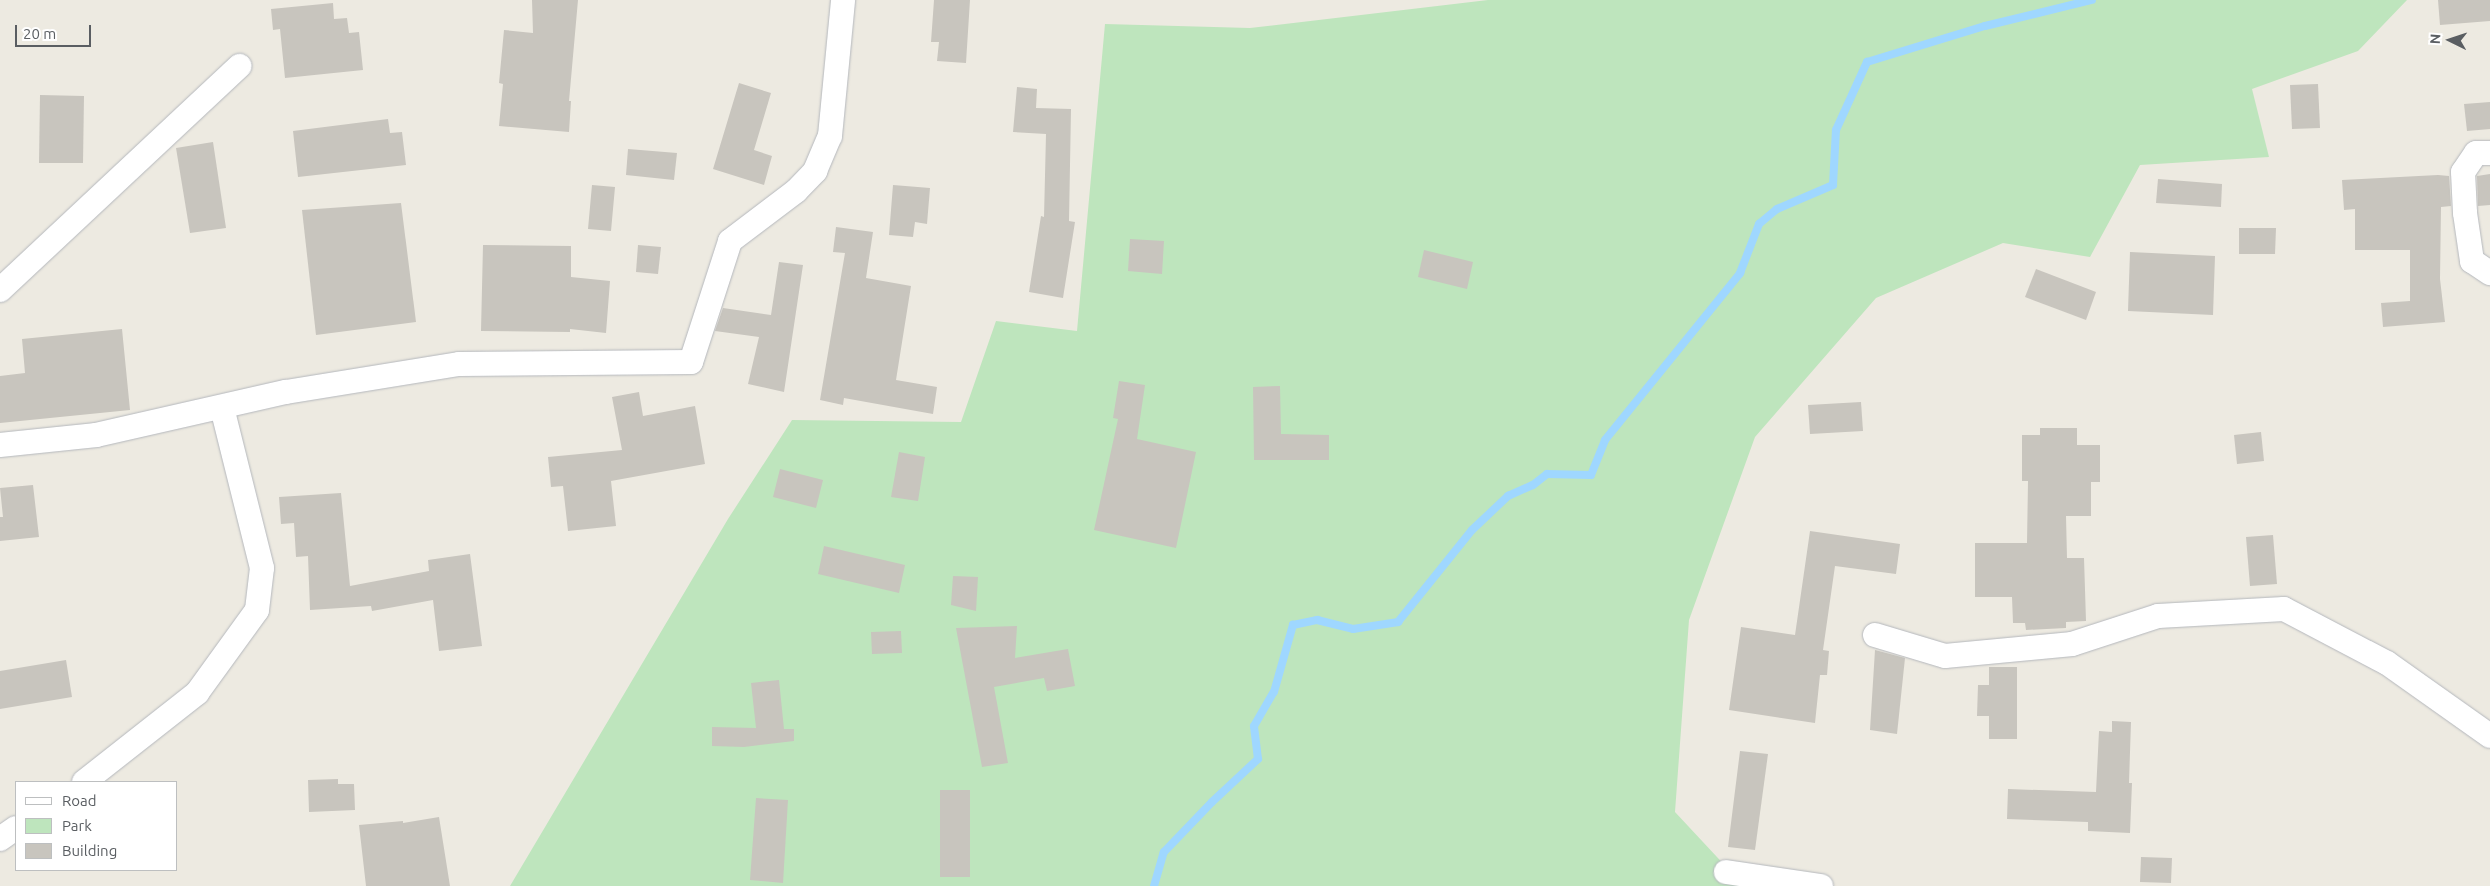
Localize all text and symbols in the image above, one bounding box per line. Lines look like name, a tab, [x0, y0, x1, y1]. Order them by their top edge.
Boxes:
scale bar	[18, 15, 94, 47]
north arrow	[2425, 15, 2475, 65]
text: 20 m	[23, 25, 56, 42]
text: N	[2427, 33, 2443, 45]
legend	[15, 781, 178, 871]
text: Road	[62, 792, 97, 809]
text: Park	[62, 817, 92, 834]
text: Building	[62, 842, 117, 859]

